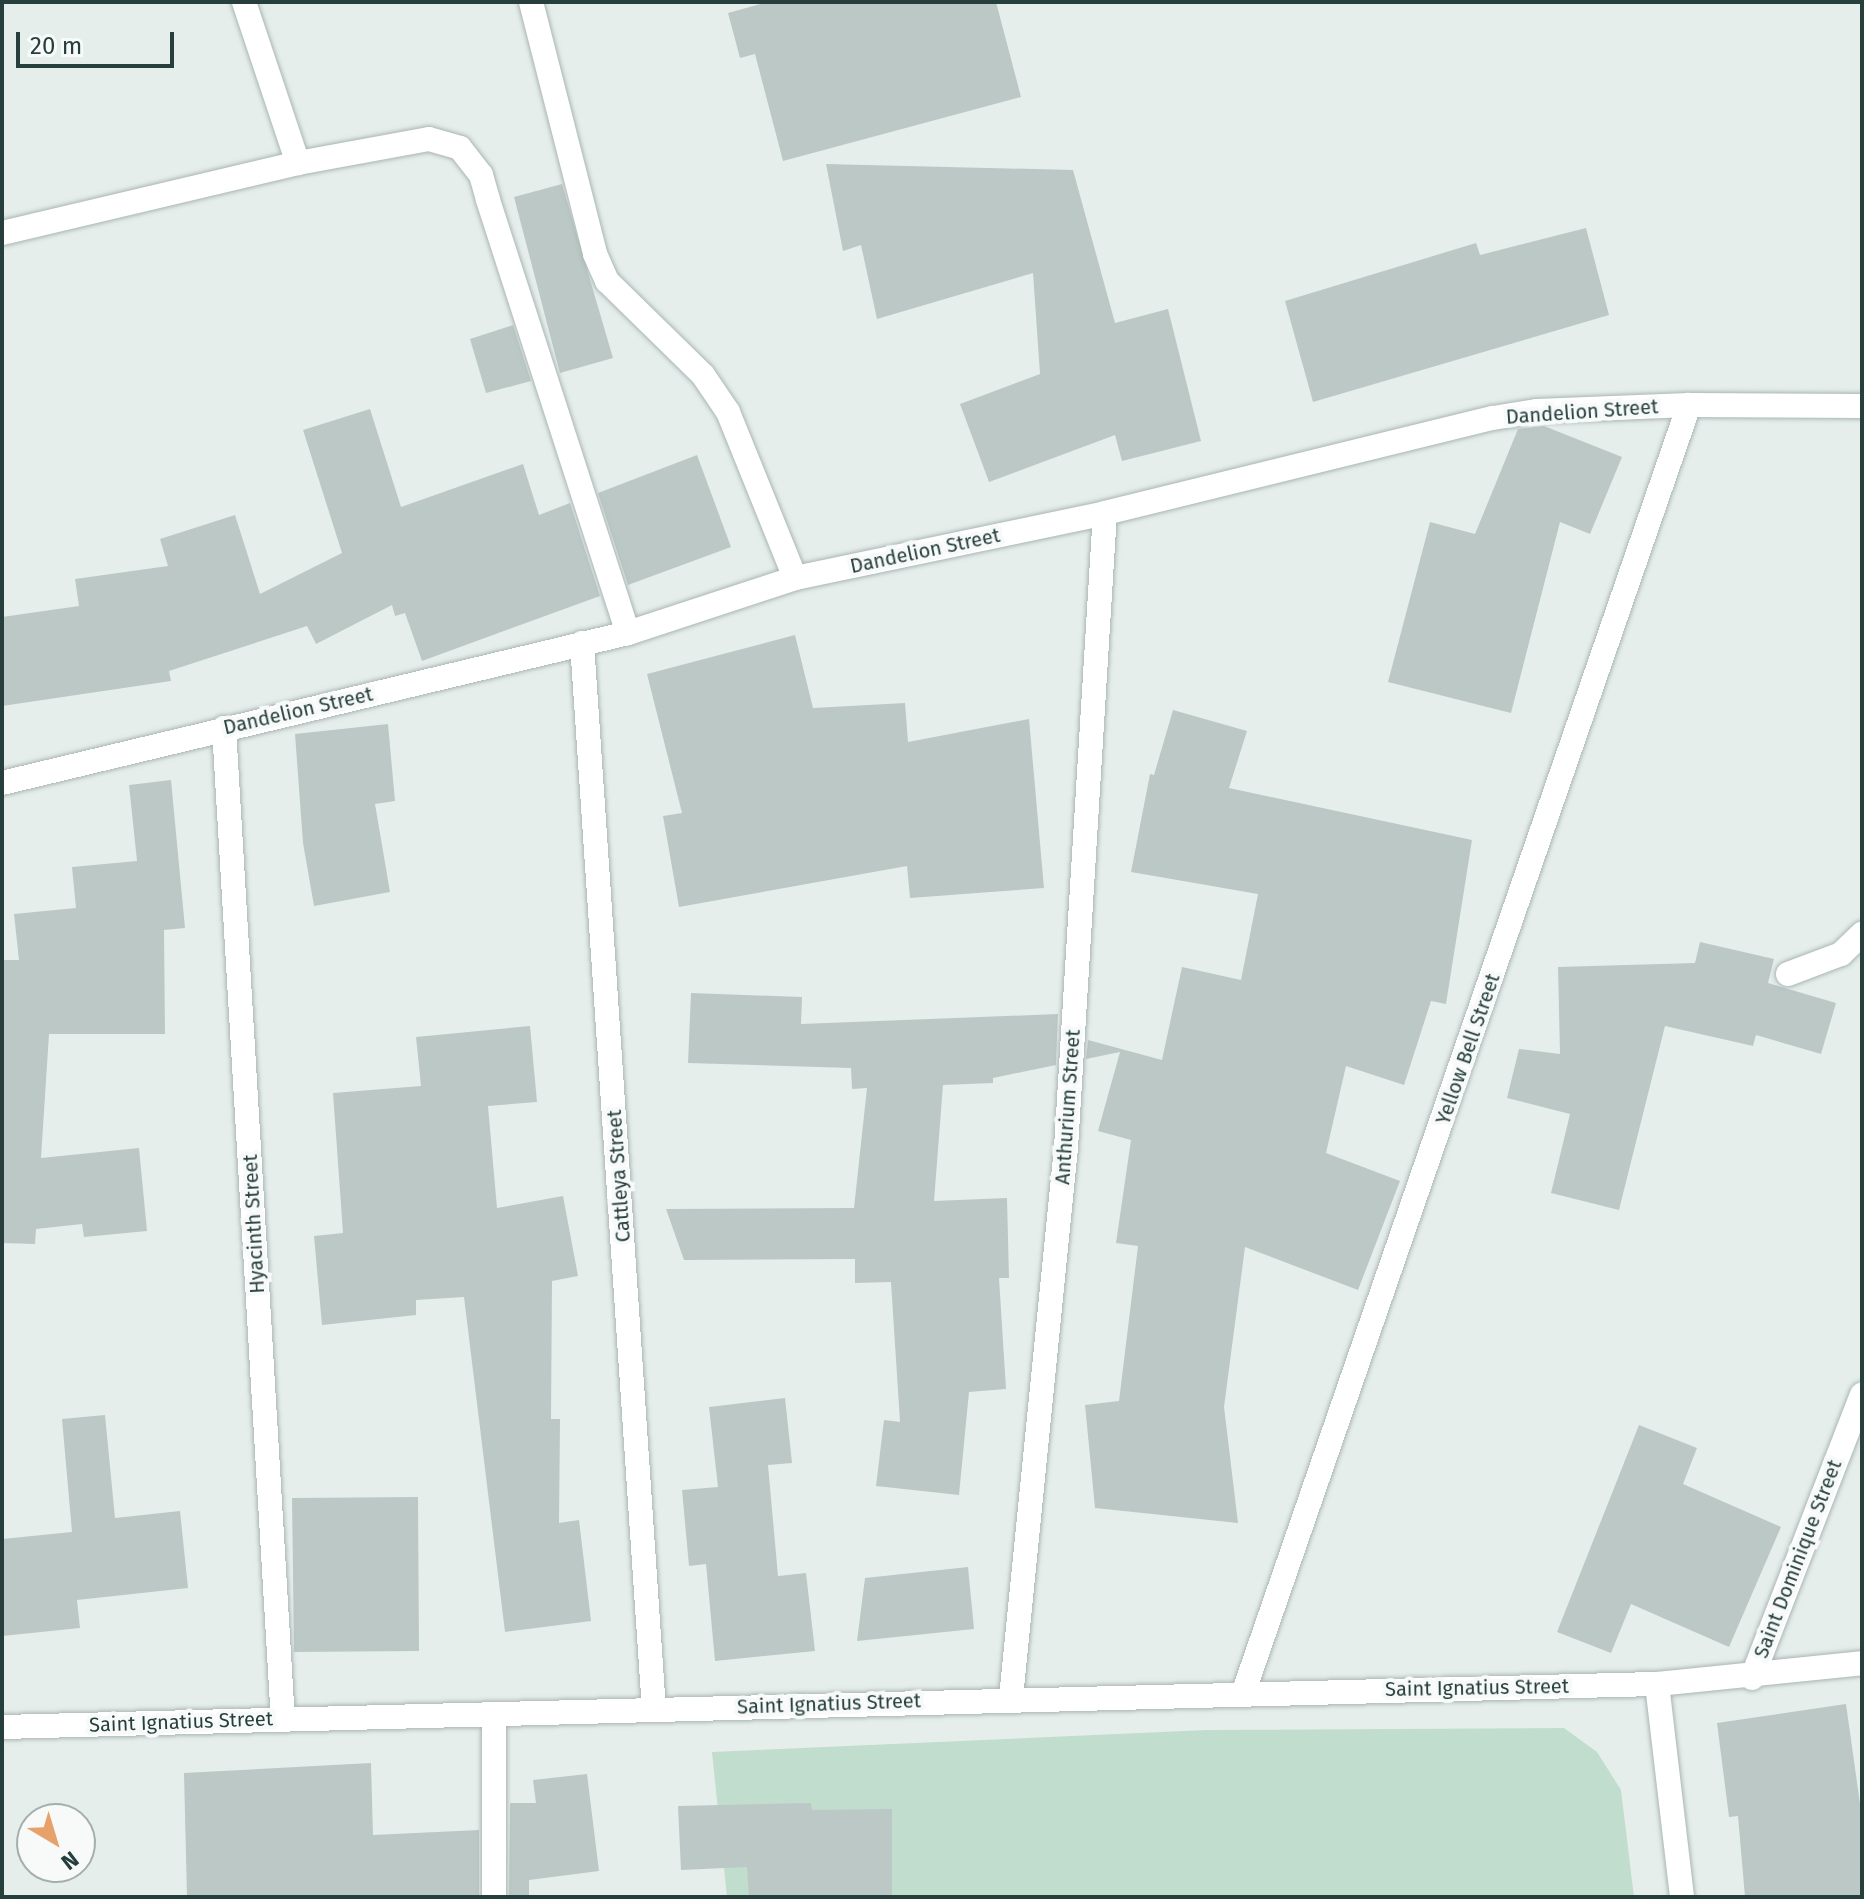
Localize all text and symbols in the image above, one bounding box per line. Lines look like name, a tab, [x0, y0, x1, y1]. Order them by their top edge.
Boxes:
scale bar	[20, 16, 178, 66]
text: 20 m	[30, 32, 82, 60]
street label: Dandelion Street	[1505, 395, 1659, 429]
street label: Dandelion Street	[848, 523, 1002, 579]
street label: Dandelion Street	[221, 682, 375, 740]
street label: Yellow Bell Street	[1431, 970, 1505, 1128]
street label: Anthurium Street	[1051, 1029, 1085, 1185]
street label: Cattleya Street	[602, 1109, 636, 1243]
street label: Hyacinth Street	[238, 1154, 270, 1294]
street label: Saint Dominique Street	[1749, 1456, 1847, 1662]
street label: Saint Ignatius Street	[1385, 1674, 1569, 1702]
street label: Saint Ignatius Street	[737, 1689, 921, 1719]
street label: Saint Ignatius Street	[89, 1707, 273, 1737]
north arrow	[16, 1803, 96, 1883]
text: N	[56, 1846, 84, 1876]

